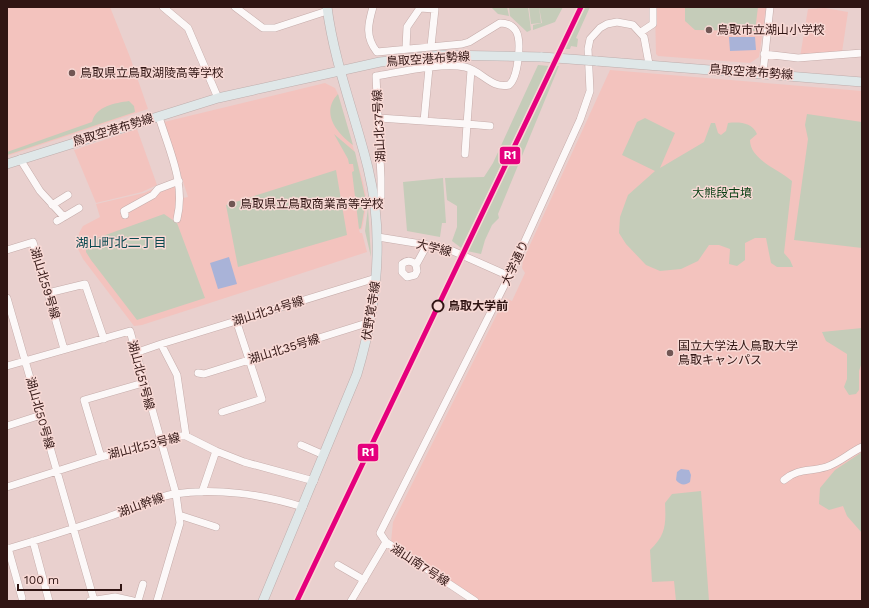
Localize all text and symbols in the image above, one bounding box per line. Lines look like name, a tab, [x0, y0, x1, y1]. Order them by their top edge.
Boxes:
place label: 鳥取市立湖山小学校	[717, 23, 825, 37]
marker: 鳥取市立湖山小学校	[704, 25, 714, 35]
street label: 鳥取空港布勢線	[386, 49, 470, 69]
street label: 鳥取空港布勢線	[709, 62, 793, 82]
place label: 鳥取県立鳥取湖陵高等学校	[80, 66, 224, 80]
marker: 鳥取県立鳥取湖陵高等学校	[67, 68, 77, 78]
street label: 湖山北37号線	[370, 89, 388, 163]
street label: 鳥取空港布勢線	[71, 111, 155, 149]
line badge: R1	[499, 146, 521, 165]
text: R1	[504, 149, 516, 162]
park label: 大熊段古墳	[692, 186, 752, 200]
place label: 鳥取県立鳥取商業高等学校	[240, 197, 384, 211]
marker: 鳥取県立鳥取商業高等学校	[227, 199, 237, 209]
district label: 湖山町北二丁目	[75, 235, 167, 250]
street label: 大学線	[415, 237, 453, 259]
street label: 大学通り	[499, 238, 531, 288]
street label: 湖山北59号線	[27, 245, 63, 321]
street label: 伏野覚寺線	[359, 280, 383, 342]
street label: 湖山北34号線	[230, 293, 306, 329]
marker: 鳥取大学前	[431, 299, 445, 313]
place label: 鳥取大学前	[448, 299, 508, 313]
street label: 湖山北35号線	[247, 331, 321, 367]
street label: 湖山北51号線	[125, 339, 157, 411]
place label: 国立大学法人鳥取大学 鳥取キャンパス	[678, 339, 798, 367]
marker: 国立大学法人鳥取大学 鳥取キャンパス	[665, 348, 675, 358]
street label: 湖山北50号線	[23, 375, 57, 451]
street label: 湖山北53号線	[106, 430, 182, 462]
line badge: R1	[357, 443, 379, 462]
text: R1	[362, 446, 374, 459]
street label: 湖山幹線	[116, 490, 166, 520]
street label: 湖山南7号線	[388, 541, 452, 589]
scale bar	[18, 566, 121, 592]
text: 100 m	[24, 573, 59, 587]

